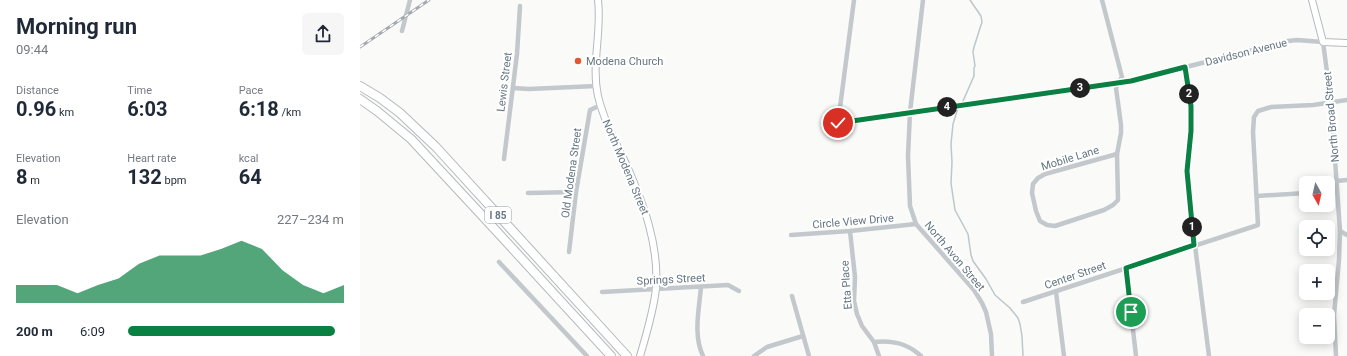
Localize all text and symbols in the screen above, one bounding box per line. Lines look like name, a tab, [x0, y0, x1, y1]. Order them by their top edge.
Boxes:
button: share	[302, 13, 344, 55]
text: Morning run	[16, 14, 137, 39]
street label: Davidson Avenue	[1204, 36, 1289, 69]
text: 09:44	[16, 42, 48, 57]
street label: Lewis Street	[494, 51, 515, 113]
place label: Modena Church	[586, 55, 663, 68]
marker: Modena Church	[573, 56, 583, 66]
street label: North Broad Street	[1321, 71, 1342, 163]
pin: 3	[1070, 78, 1090, 98]
text: 3	[1077, 81, 1083, 94]
text: Distance	[16, 84, 59, 97]
text: Time	[127, 84, 152, 97]
text: Pace	[239, 84, 263, 97]
pin: 2	[1179, 84, 1199, 104]
text: 2	[1186, 87, 1192, 100]
text: 0.96	[16, 97, 56, 121]
text: 6:03	[127, 97, 167, 121]
text: 6:18	[239, 97, 279, 121]
pin: 4	[937, 97, 957, 117]
text: 4	[944, 100, 950, 113]
text: km	[56, 106, 74, 119]
text: /km	[279, 106, 301, 119]
pin	[821, 106, 855, 140]
icon: check	[827, 112, 849, 134]
street label: North Modena Street	[600, 118, 652, 217]
street label: Old Modena Street	[559, 127, 584, 219]
street label: Mobile Lane	[1040, 143, 1101, 173]
text: Elevation	[16, 152, 61, 165]
text: Heart rate	[127, 152, 176, 165]
text: kcal	[239, 152, 259, 165]
text: 8	[16, 165, 27, 189]
text: 132	[127, 165, 162, 189]
text: 64	[239, 165, 262, 189]
text: m	[27, 174, 40, 187]
text: bpm	[162, 174, 187, 187]
north arrow	[1299, 176, 1335, 212]
map controls	[1299, 176, 1335, 344]
road number: I 85	[485, 207, 511, 223]
street label: Circle View Drive	[812, 211, 894, 232]
text: Elevation	[16, 212, 69, 227]
text: 227–234 m	[277, 212, 344, 227]
pin: 1	[1182, 217, 1202, 237]
street label: North Avon Street	[922, 219, 988, 294]
text: 1	[1189, 220, 1195, 233]
button: locate	[1299, 220, 1335, 256]
street label: Center Street	[1043, 259, 1108, 292]
street label: Etta Place	[838, 260, 855, 310]
button: +	[1299, 264, 1335, 300]
street label: Springs Street	[636, 271, 706, 288]
pin	[1114, 295, 1148, 329]
icon: arrive	[1120, 301, 1142, 323]
button: −	[1299, 308, 1335, 344]
text: 200 m	[16, 324, 53, 339]
text: 6:09	[80, 324, 105, 339]

